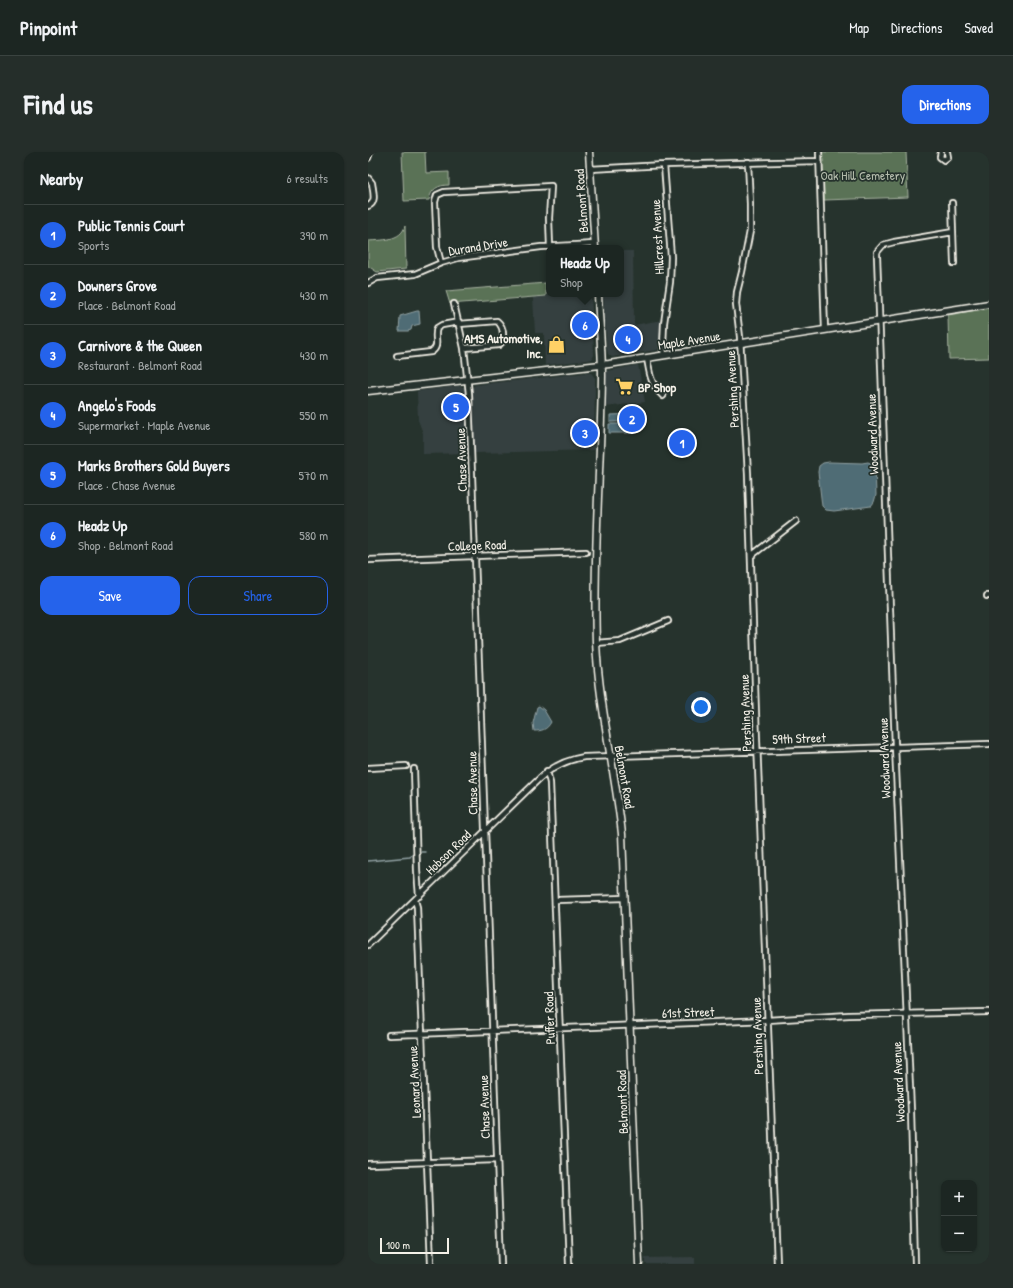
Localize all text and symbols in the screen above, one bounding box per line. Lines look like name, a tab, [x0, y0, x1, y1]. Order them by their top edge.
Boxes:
text: Pinpoint	[20, 15, 77, 41]
text: Map	[849, 18, 869, 37]
text: Directions	[891, 18, 942, 37]
text: Saved	[964, 18, 993, 37]
text: Find us	[24, 85, 93, 123]
button: Directions	[902, 85, 989, 124]
park label: Oak Hill Cemetery	[821, 166, 906, 184]
text: Nearby	[40, 167, 83, 190]
street label: Belmont Road	[570, 168, 592, 234]
text: 6 results	[287, 169, 328, 187]
street label: Hillcrest Avenue	[646, 199, 668, 275]
text: Public Tennis Court	[78, 215, 184, 236]
text: 1	[51, 226, 55, 244]
text: 390 m	[300, 226, 328, 244]
street label: Durand Drive	[447, 232, 509, 260]
text: Sports	[78, 236, 109, 254]
popup	[546, 245, 624, 297]
text: Headz Up	[560, 252, 610, 273]
text: Shop	[560, 273, 583, 291]
text: Downers Grove	[78, 275, 157, 296]
text: 2	[50, 286, 56, 304]
text: 430 m	[300, 286, 328, 304]
text: Place · Belmont Road	[78, 296, 176, 314]
pin: 6	[572, 310, 598, 340]
pin: 4	[615, 324, 641, 354]
street label: Maple Avenue	[656, 326, 722, 354]
place label: AMS Automotive, Inc.	[464, 329, 543, 362]
text: Carnivore & the Queen	[78, 335, 202, 356]
shop icon: AMS Automotive, Inc.	[546, 335, 566, 355]
text: 3	[50, 346, 56, 364]
text: 430 m	[300, 346, 328, 364]
street label: Pershing Avenue	[721, 350, 743, 428]
text: Restaurant · Belmont Road	[78, 356, 202, 374]
supermarket icon: BP Shop	[615, 377, 635, 397]
place label: BP Shop	[638, 378, 677, 397]
pin: 5	[443, 392, 469, 422]
street label: Woodward Avenue	[862, 393, 882, 475]
text: Angelo's Foods	[78, 395, 156, 416]
pin: 2	[619, 404, 645, 434]
text: 4	[51, 406, 55, 424]
text: 550 m	[299, 406, 328, 424]
text: Supermarket · Maple Avenue	[78, 416, 210, 434]
pin: 3	[572, 418, 598, 448]
street label: Chase Avenue	[451, 428, 471, 492]
pin: 1	[669, 428, 695, 458]
text: Marks Brothers Gold Buyers	[78, 455, 230, 476]
text: 5	[50, 466, 56, 484]
text: 570 m	[298, 466, 328, 484]
text: Place · Chase Avenue	[78, 476, 175, 494]
text: Headz Up	[78, 515, 127, 536]
text: 6	[50, 526, 56, 544]
text: 580 m	[299, 526, 328, 544]
street label: College Road	[448, 535, 506, 555]
text: Shop · Belmont Road	[78, 536, 173, 554]
button: Save	[40, 576, 180, 615]
button: Share	[188, 576, 328, 615]
street label: Pershing Avenue	[735, 674, 755, 752]
your location	[691, 697, 711, 717]
street label: Woodward Avenue	[874, 717, 894, 799]
street label: 59th Street	[772, 728, 827, 748]
street label: Belmont Road	[611, 744, 639, 810]
street label: Chase Avenue	[462, 751, 482, 815]
street label: Hobson Road	[421, 826, 475, 878]
street label: Puffer Road	[539, 991, 559, 1045]
street label: Pershing Avenue	[747, 997, 767, 1075]
street label: 61st Street	[661, 1002, 715, 1022]
street label: Woodward Avenue	[887, 1041, 909, 1123]
street label: Leonard Avenue	[403, 1045, 425, 1119]
street label: Belmont Road	[612, 1070, 632, 1134]
street label: Chase Avenue	[474, 1075, 494, 1139]
map controls	[941, 1180, 977, 1252]
button: +	[941, 1180, 977, 1216]
button: −	[941, 1216, 977, 1252]
scale bar	[380, 1236, 449, 1255]
text: 100 m	[386, 1238, 410, 1252]

